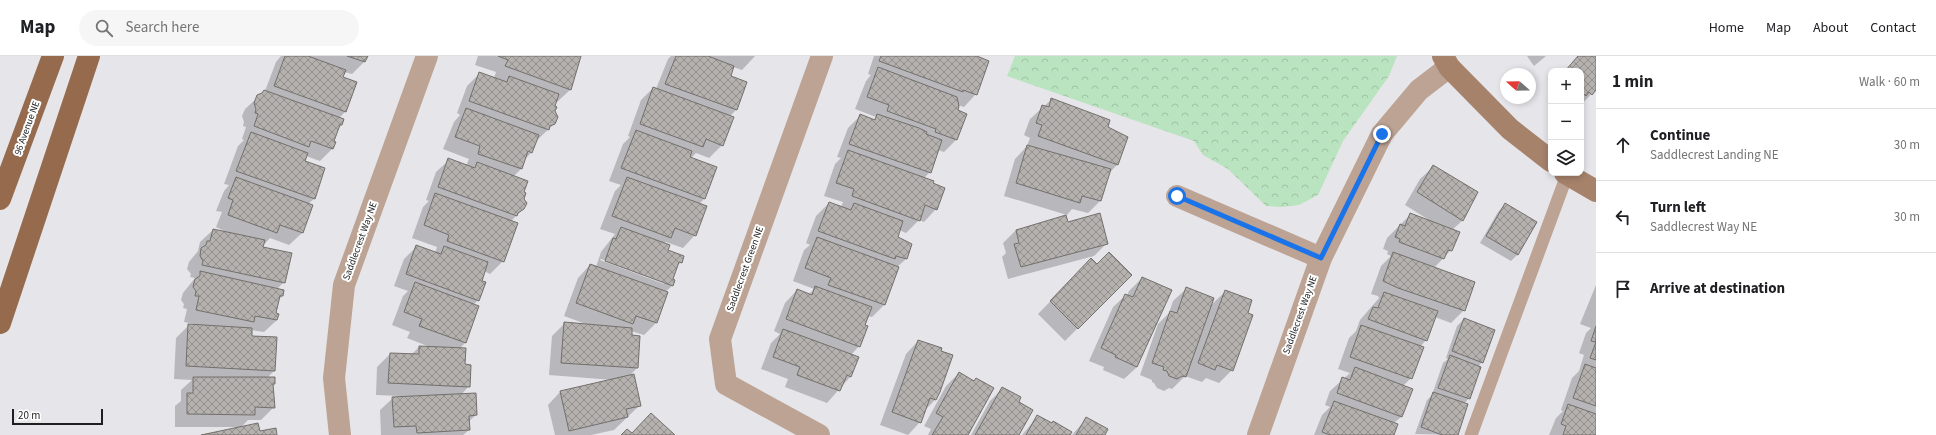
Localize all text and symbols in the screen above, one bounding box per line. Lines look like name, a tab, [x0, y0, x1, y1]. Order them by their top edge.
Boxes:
search box	[79, 10, 359, 46]
text: Map	[20, 14, 55, 41]
icon: search	[93, 17, 115, 39]
text: Search here	[125, 17, 199, 38]
text: Home	[1709, 18, 1744, 38]
text: Map	[1766, 18, 1791, 38]
text: About	[1813, 18, 1848, 38]
text: Contact	[1870, 18, 1916, 38]
north arrow	[1500, 68, 1536, 104]
map controls	[1548, 68, 1584, 176]
button: +	[1548, 68, 1584, 104]
text: 1 min	[1612, 70, 1653, 94]
text: Walk · 60 m	[1859, 73, 1920, 91]
street label: 96 Avenue NE	[11, 99, 43, 157]
button: −	[1548, 104, 1584, 140]
route end	[1373, 125, 1391, 143]
text: Continue	[1650, 125, 1710, 146]
icon: ahead	[1612, 134, 1634, 156]
text: 30 m	[1894, 136, 1920, 154]
button: layers	[1548, 140, 1584, 176]
text: Saddlecrest Landing NE	[1650, 146, 1779, 164]
route start	[1168, 187, 1186, 205]
text: Turn left	[1650, 197, 1706, 218]
street label: Saddlecrest Way NE	[339, 200, 381, 282]
icon: left	[1612, 206, 1634, 228]
text: 30 m	[1894, 208, 1920, 226]
text: Saddlecrest Way NE	[1650, 218, 1757, 236]
street label: Saddlecrest Green NE	[723, 224, 767, 314]
street label: Saddlecrest Way NE	[1279, 274, 1321, 356]
icon: arrive	[1612, 278, 1634, 300]
text: Arrive at destination	[1650, 278, 1785, 299]
scale bar	[12, 407, 103, 426]
text: 20 m	[18, 408, 40, 423]

